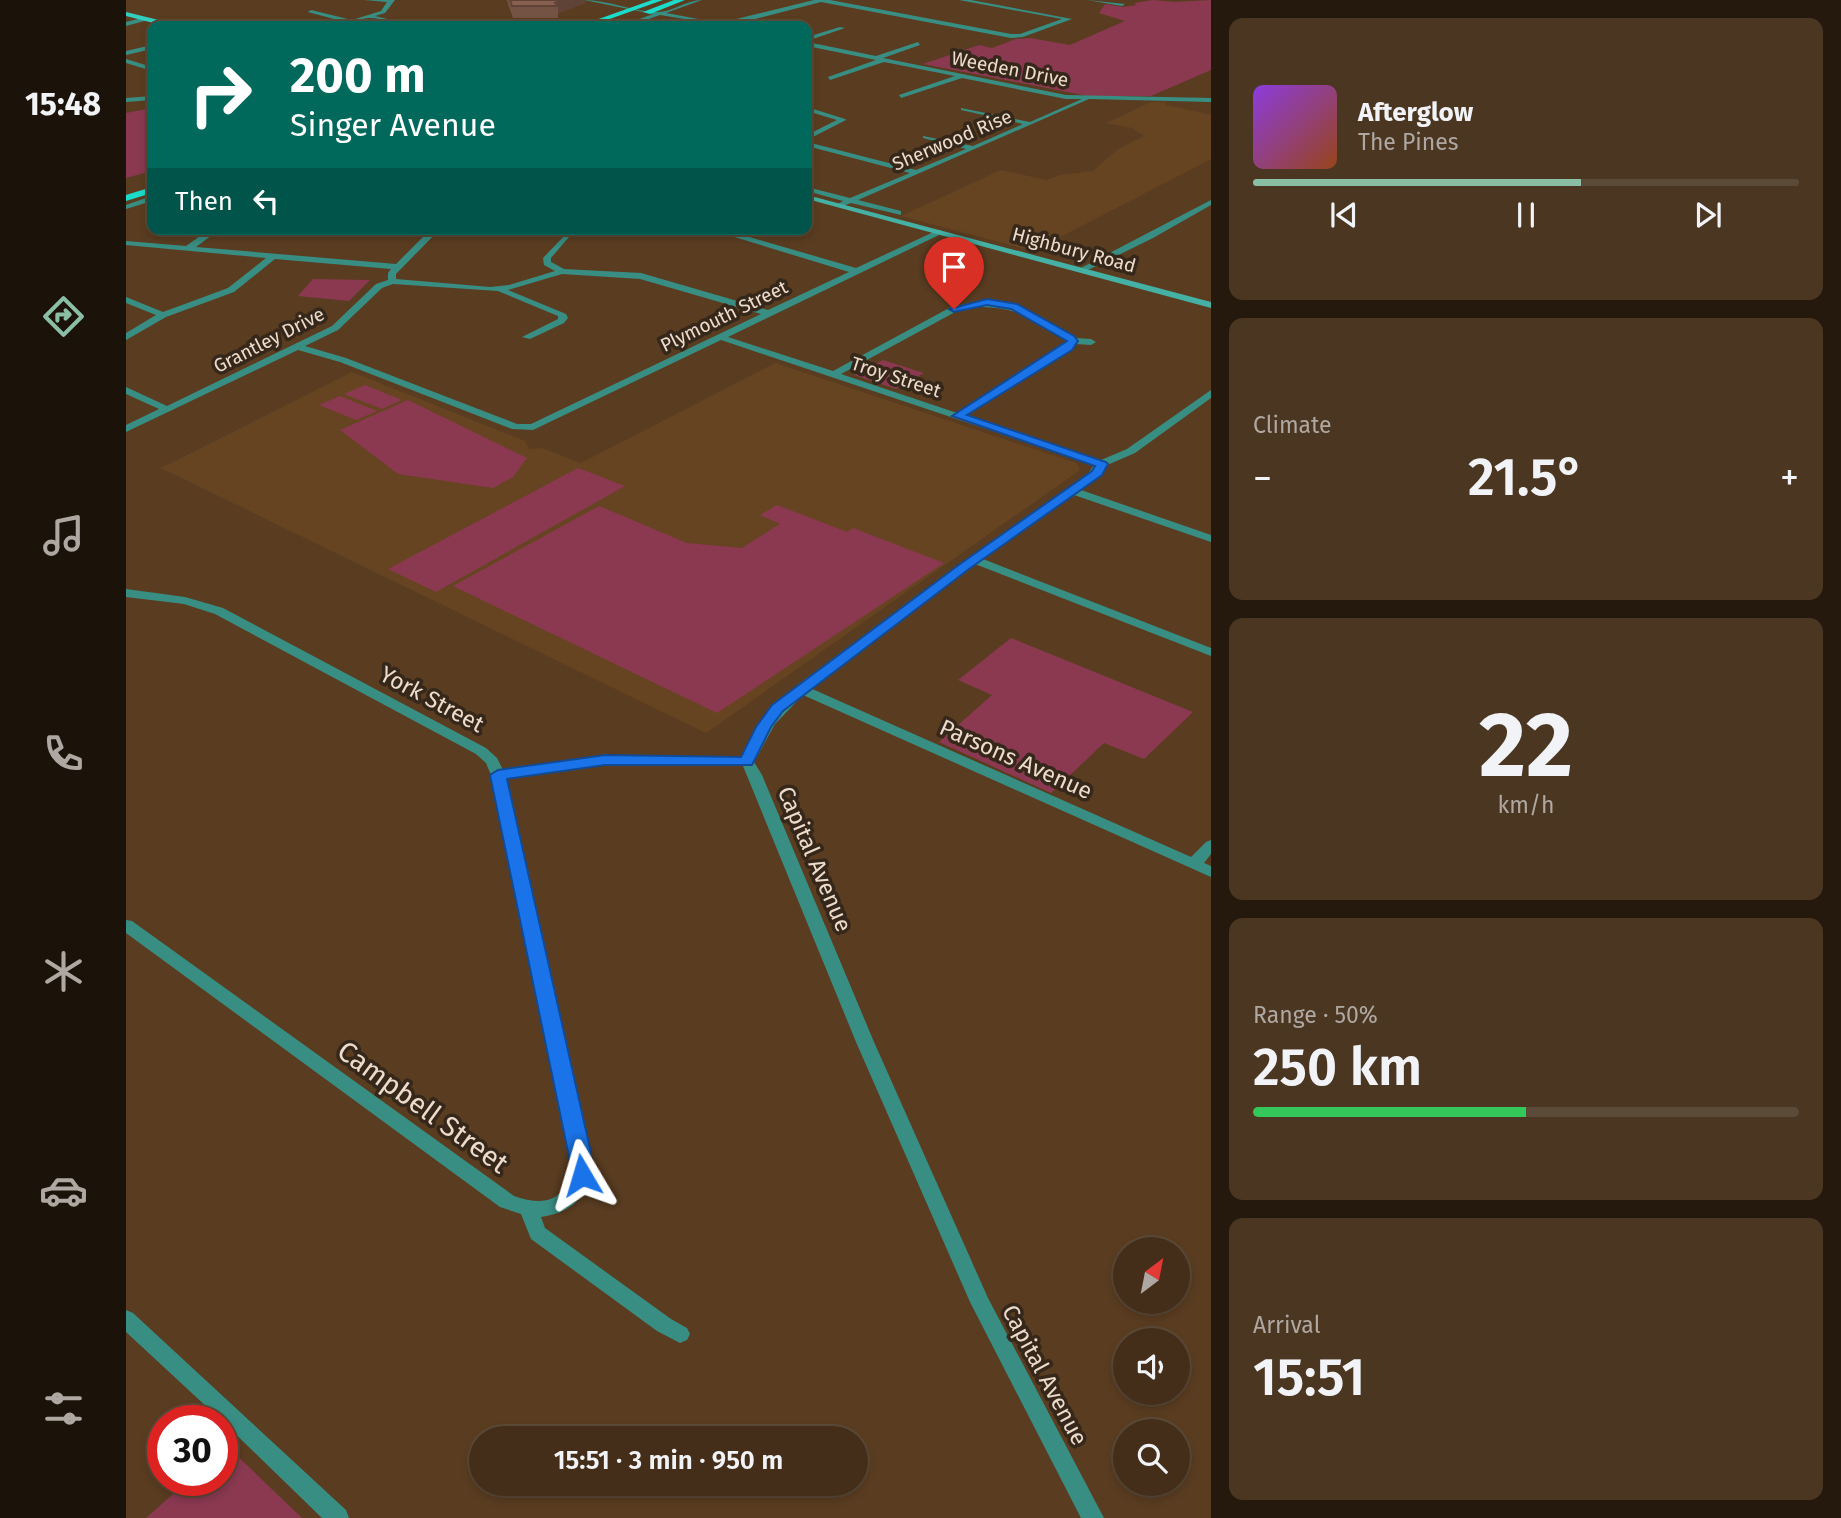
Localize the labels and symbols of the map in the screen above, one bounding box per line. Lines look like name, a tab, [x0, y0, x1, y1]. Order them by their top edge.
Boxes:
street label: Weeden Drive	[950, 46, 1070, 92]
street label: Sherwood Rise	[889, 105, 1015, 175]
street label: Highbury Road	[1010, 222, 1138, 278]
pin	[924, 237, 984, 309]
street label: Plymouth Street	[657, 275, 791, 357]
street label: Grantley Drive	[210, 302, 328, 378]
street label: Troy Street	[848, 352, 944, 402]
street label: York Street	[375, 660, 489, 738]
street label: Parsons Avenue	[935, 713, 1097, 805]
street label: Capital Avenue	[772, 782, 858, 936]
street label: Campbell Street	[331, 1034, 516, 1181]
position arrow	[545, 1138, 619, 1212]
north arrow	[1113, 1237, 1190, 1314]
street label: Capital Avenue	[996, 1300, 1094, 1450]
speed limit sign: 30	[147, 1405, 238, 1496]

